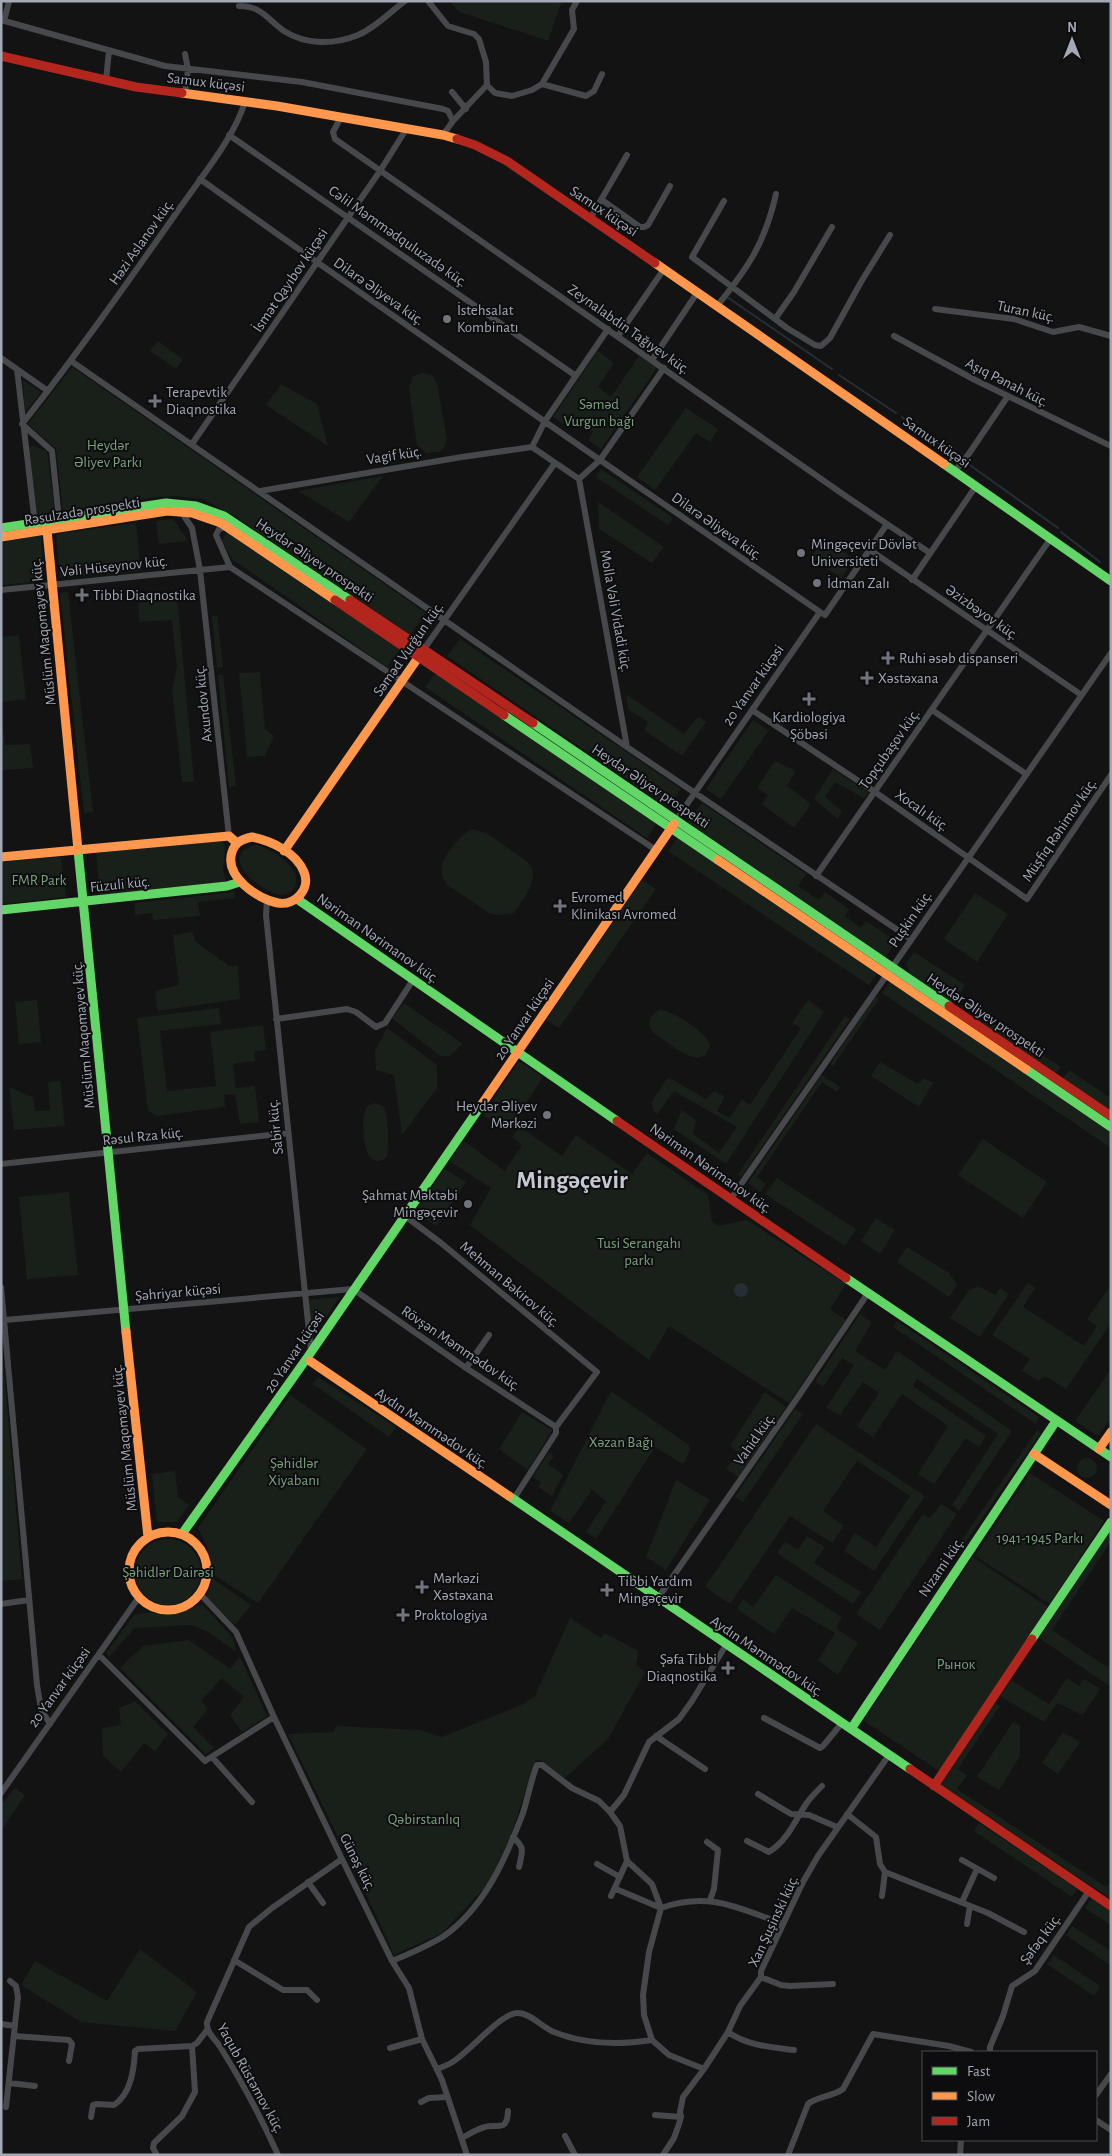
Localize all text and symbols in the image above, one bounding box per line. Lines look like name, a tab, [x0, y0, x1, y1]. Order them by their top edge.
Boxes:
north arrow	[1047, 15, 1097, 65]
text: N	[1067, 21, 1077, 35]
street label: Samux küçəsi	[166, 70, 246, 95]
street label: Cəlil Məmmədquluzadə küç.	[326, 183, 470, 290]
street label: Samux küçəsi	[567, 183, 640, 240]
street label: Həzi Aslanov küç.	[106, 197, 176, 288]
street label: İsmət Qayıbov küçəsi	[249, 225, 331, 335]
street label: Dilarə Əliyeva küç.	[331, 255, 427, 328]
street label: Zeynalabdin Tağıyev küç.	[565, 282, 692, 377]
street label: Turan küç.	[996, 298, 1056, 325]
place label: İstehsalat Kombinatı	[457, 301, 519, 335]
marker: İstehsalat Kombinatı	[441, 313, 453, 325]
street label: Aşıq Pənah küç.	[963, 355, 1050, 410]
place label: Terapevtik Diaqnostika	[166, 385, 236, 417]
marker: Terapevtik Diaqnostika	[148, 394, 162, 408]
park label: Səməd Vurgun bağı	[564, 397, 634, 429]
street label: Samux küçəsi	[900, 414, 973, 471]
park label: Heydər Əliyev Parkı	[74, 438, 142, 470]
street label: Vagif küç.	[365, 444, 423, 467]
street label: Dilarə Əliyeva küç.	[669, 490, 765, 563]
street label: Rəsulzadə prospekti	[23, 495, 141, 528]
street label: Heydər Əliyev prospekti	[253, 515, 376, 605]
place label: Mingəçevir Dövlət Universiteti	[811, 537, 917, 569]
marker: Mingəçevir Dövlət Universiteti	[795, 547, 807, 559]
street label: Molla Vəli Vidadi küç.	[597, 549, 634, 673]
street label: Vəli Hüseynov küç.	[60, 553, 169, 580]
street label: Müslüm Maqomayev küç.	[28, 558, 59, 706]
place label: İdman Zalı	[827, 574, 890, 591]
marker: İdman Zalı	[811, 577, 823, 589]
street label: Əzizbəyov küç.	[943, 582, 1021, 643]
marker: Tibbi Diaqnostika	[75, 588, 89, 602]
place label: Tibbi Diaqnostika	[93, 588, 196, 603]
street label: Səməd Vurğun küç.	[370, 600, 446, 699]
street label: 20 Yanvar küçəsi	[720, 642, 787, 728]
marker: Ruhi əsəb dispanseri	[881, 651, 895, 665]
place label: Ruhi əsəb dispanseri	[899, 651, 1018, 666]
street label: Axundov küç.	[192, 665, 215, 743]
marker: Xəstəxana	[860, 671, 874, 685]
place label: Xəstəxana	[878, 671, 938, 686]
marker: Kardiologiya Şöbəsi	[802, 692, 816, 706]
street label: Topçubaşov küç.	[856, 706, 923, 792]
place label: Kardiologiya Şöbəsi	[772, 710, 846, 742]
street label: Heydər Əliyev prospekti	[589, 741, 712, 831]
street label: Müşfiq Rəhimov küç.	[1019, 776, 1099, 885]
street label: Xocalı küç.	[892, 787, 951, 834]
park label: FMR Park	[12, 873, 67, 888]
street label: Füzuli küç.	[89, 874, 151, 895]
street label: Puşkin küç.	[886, 888, 935, 950]
place label: Evromed Klinikası Avromed	[571, 890, 677, 922]
street label: Nəriman Nərimanov küç.	[314, 891, 441, 986]
marker: Evromed Klinikası Avromed	[553, 899, 567, 913]
street label: Müslüm Maqomayev küç.	[70, 961, 97, 1109]
street label: Heydər Əliyev prospekti	[924, 970, 1047, 1060]
street label: 20 Yanvar küçəsi	[492, 976, 557, 1063]
street label: Sabir küç.	[265, 1099, 286, 1155]
place label: Heydər Əliyev Mərkəzi	[456, 1099, 538, 1131]
marker: Heydər Əliyev Mərkəzi	[541, 1109, 553, 1121]
street label: Nəriman Nərimanov küç.	[647, 1121, 774, 1216]
street label: Rəsul Rza küç.	[102, 1125, 184, 1148]
district label: Mingəçevir	[516, 1168, 628, 1193]
place label: Şahmat Məktəbi Mingəçevir	[362, 1188, 458, 1220]
marker: Şahmat Məktəbi Mingəçevir	[462, 1198, 474, 1210]
park label: Tusi Serangahı parkı	[597, 1236, 681, 1268]
street label: Mehman Bəkirov küç.	[457, 1239, 562, 1330]
street label: Şəhriyar küçəsi	[134, 1281, 222, 1304]
street label: Rövşən Məmmədov küç.	[398, 1303, 523, 1394]
street label: 20 Yanvar küçəsi	[262, 1309, 327, 1396]
street label: Müslüm Maqomayev küç.	[109, 1364, 140, 1512]
street label: Aydın Məmmədov küç.	[373, 1385, 491, 1472]
street label: Vahid küç.	[731, 1411, 778, 1468]
park label: Xəzan Bağı	[589, 1435, 653, 1450]
park label: Şəhidlər Xiyabanı	[268, 1456, 320, 1488]
park label: 1941-1945 Parkı	[997, 1531, 1083, 1546]
street label: Nizami küç.	[916, 1535, 967, 1600]
park label: Şəhidlər Dairəsi	[122, 1565, 214, 1580]
place label: Mərkəzi Xəstəxana	[433, 1571, 493, 1603]
place label: Tibbi Yardım Mingəçevir	[618, 1574, 692, 1606]
marker: Mərkəzi Xəstəxana	[415, 1580, 429, 1594]
marker: Tibbi Yardım Mingəçevir	[600, 1583, 614, 1597]
marker: Proktologiya	[396, 1608, 410, 1622]
place label: Proktologiya	[414, 1608, 488, 1623]
street label: Aydın Məmmədov küç.	[708, 1613, 826, 1700]
street label: 20 Yanvar küçəsi	[25, 1645, 93, 1730]
place label: Şəfa Tibbi Diaqnostika	[647, 1652, 717, 1684]
park label: Рынок	[937, 1657, 976, 1672]
marker: Şəfa Tibbi Diaqnostika	[721, 1661, 735, 1675]
park label: Qəbirstanlıq	[388, 1812, 460, 1827]
street label: Günəş küç.	[337, 1831, 378, 1893]
street label: Xan Şuşinski küç.	[746, 1873, 801, 1969]
street label: Şəfəq küç.	[1017, 1911, 1064, 1967]
street label: Yaqub Rüstəmov küç.	[214, 2021, 287, 2136]
legend	[922, 2051, 1097, 2141]
text: Fast	[967, 2064, 991, 2079]
text: Slow	[967, 2089, 995, 2104]
text: Jam	[967, 2114, 990, 2129]

